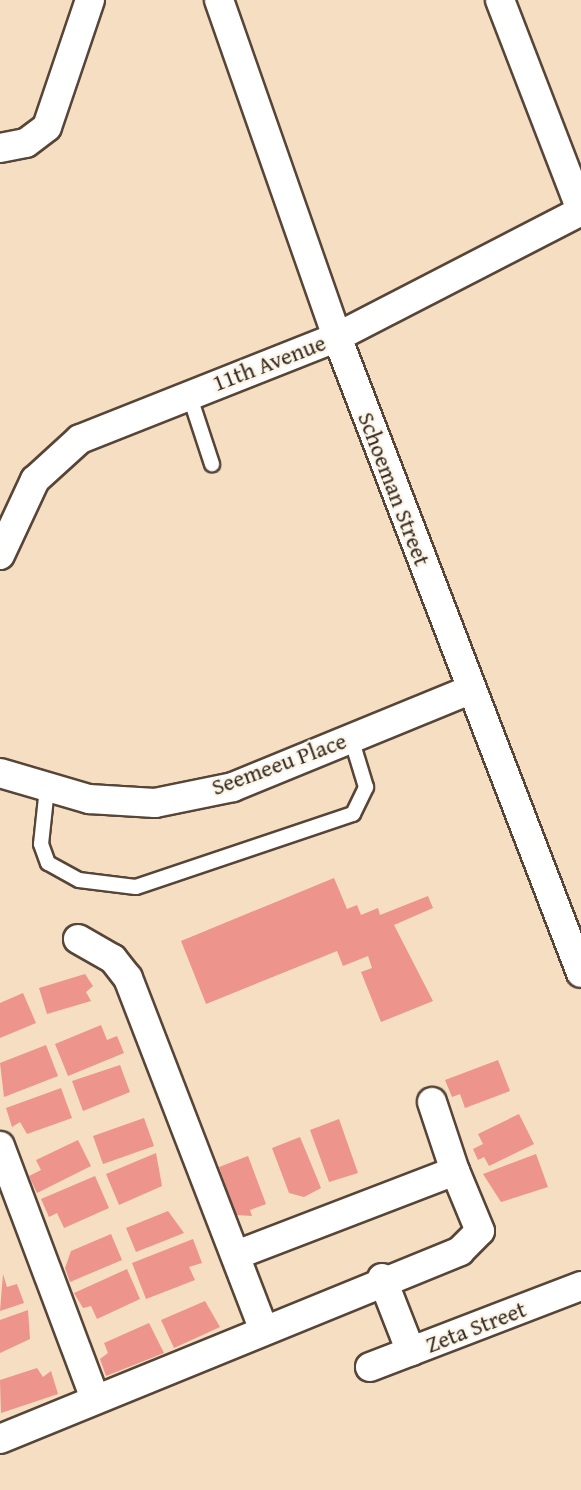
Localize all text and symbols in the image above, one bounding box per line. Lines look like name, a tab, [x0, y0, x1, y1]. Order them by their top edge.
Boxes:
street label: 11th Avenue	[209, 329, 329, 397]
street label: Schoeman Street	[352, 408, 436, 570]
street label: Seemeeu Place	[208, 727, 350, 801]
street label: Zeta Street	[422, 1295, 530, 1359]

